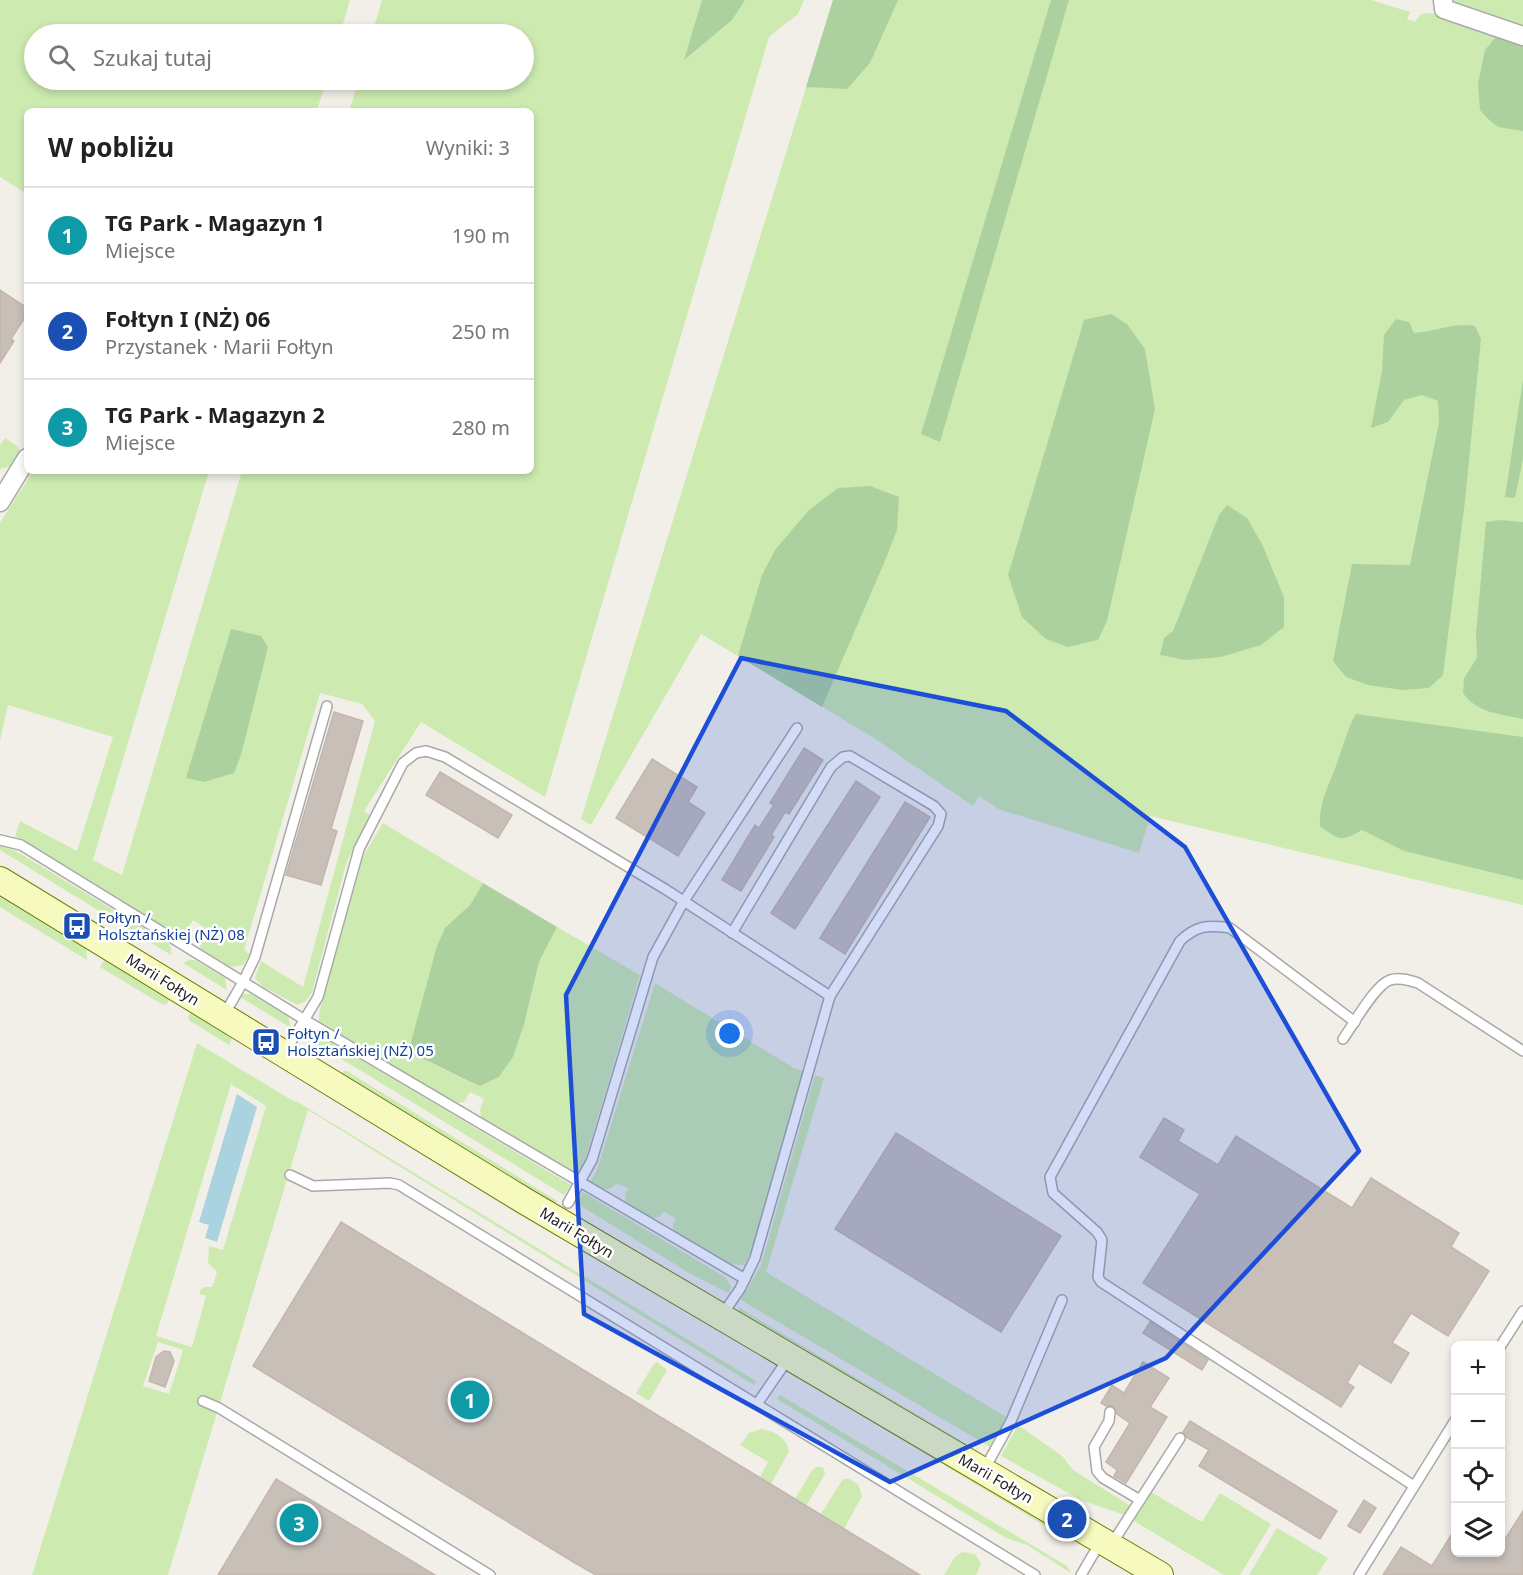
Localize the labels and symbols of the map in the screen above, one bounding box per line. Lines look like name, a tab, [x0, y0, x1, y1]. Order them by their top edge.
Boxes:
place label: Fołtyn / Holsztańskiej (NŻ) 08	[98, 907, 245, 944]
bus stop icon: Fołtyn / Holsztańskiej (NŻ) 08	[61, 910, 93, 942]
street label: Marii Fołtyn	[123, 949, 203, 1009]
your location	[715, 1019, 744, 1048]
place label: Fołtyn / Holsztańskiej (NŻ) 05	[287, 1023, 434, 1060]
bus stop icon: Fołtyn / Holsztańskiej (NŻ) 05	[250, 1026, 282, 1058]
street label: Marii Fołtyn	[536, 1202, 618, 1262]
pin: 1	[450, 1378, 490, 1422]
street label: Marii Fołtyn	[955, 1449, 1037, 1507]
pin: 2	[1048, 1496, 1086, 1541]
pin: 3	[280, 1500, 318, 1546]

